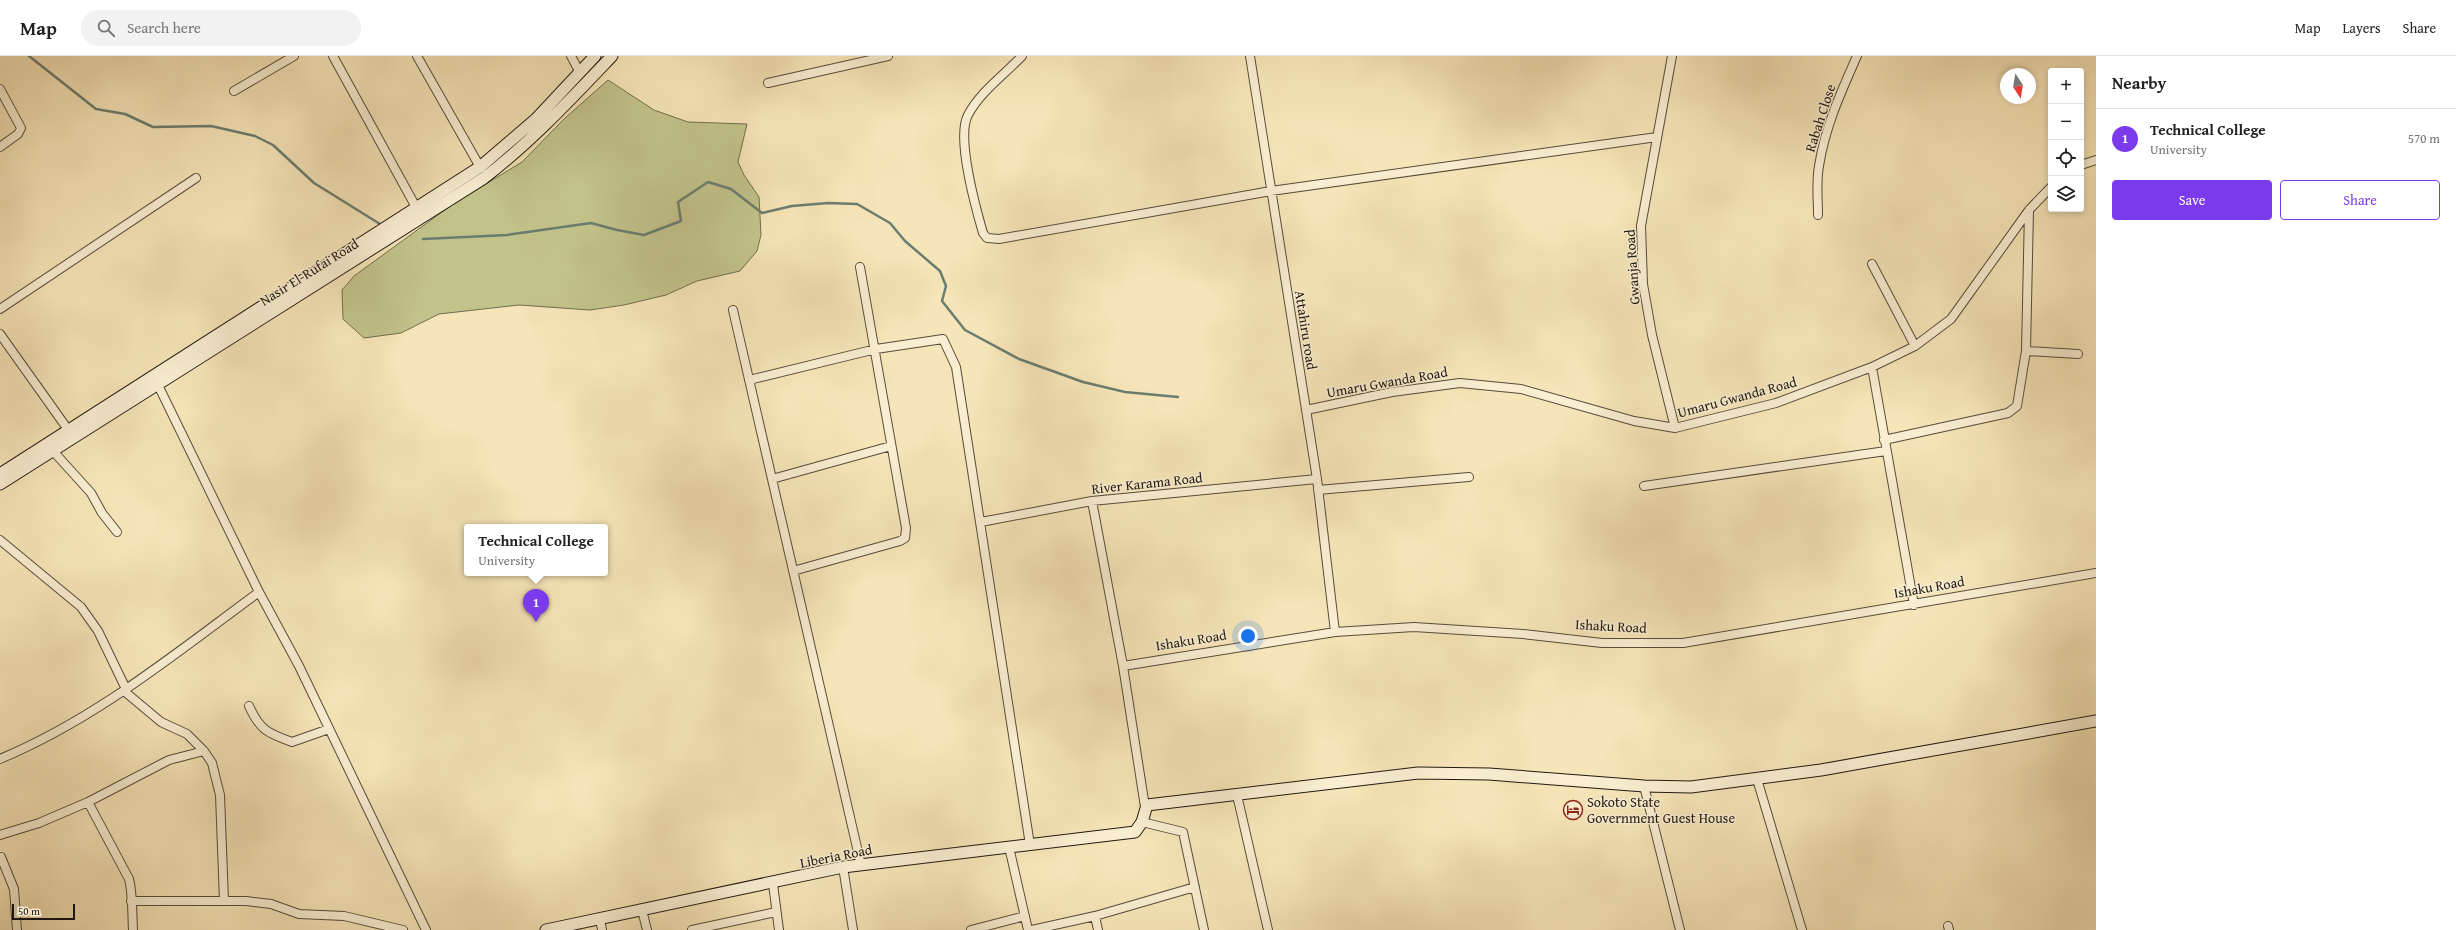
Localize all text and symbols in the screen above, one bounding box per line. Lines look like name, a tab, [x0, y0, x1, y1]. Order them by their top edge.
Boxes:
search box	[81, 10, 361, 46]
text: Map	[20, 14, 57, 42]
icon: search	[95, 17, 117, 39]
text: Search here	[127, 17, 201, 38]
text: Map	[2295, 18, 2321, 38]
text: Layers	[2343, 18, 2381, 38]
text: Share	[2403, 18, 2436, 38]
north arrow	[2000, 68, 2036, 104]
map controls	[2048, 68, 2084, 212]
button: +	[2048, 68, 2084, 104]
text: Nearby	[2112, 70, 2166, 95]
street label: Rabah Close	[1800, 81, 1841, 155]
button: −	[2048, 104, 2084, 140]
text: Technical College	[2150, 119, 2266, 140]
text: 1	[2122, 129, 2128, 148]
text: 570 m	[2408, 129, 2440, 148]
button: locate	[2048, 140, 2084, 176]
text: University	[2150, 140, 2207, 159]
button: layers	[2048, 176, 2084, 212]
button: Save	[2112, 180, 2272, 220]
button: Share	[2280, 180, 2440, 220]
street label: Gwanja Road	[1619, 228, 1645, 305]
street label: Nasir El-Rufai Road	[256, 233, 363, 310]
street label: Attahiru road	[1290, 289, 1322, 372]
street label: Umaru Gwanda Road	[1325, 361, 1450, 402]
street label: Umaru Gwanda Road	[1675, 371, 1799, 423]
street label: River Karama Road	[1090, 467, 1204, 499]
popup	[464, 524, 608, 576]
text: Technical College	[478, 530, 594, 551]
text: University	[478, 551, 535, 570]
street label: Ishaku Road	[1892, 571, 1966, 603]
pin: 1	[523, 589, 549, 622]
street label: Ishaku Road	[1575, 614, 1648, 638]
street label: Ishaku Road	[1154, 624, 1228, 655]
your location	[1238, 626, 1258, 646]
place label: Sokoto State Government Guest House	[1587, 792, 1735, 828]
hotel icon: Sokoto State Government Guest House	[1562, 799, 1584, 821]
street label: Liberia Road	[798, 839, 874, 873]
scale bar	[12, 902, 75, 921]
text: 50 m	[18, 903, 40, 919]

